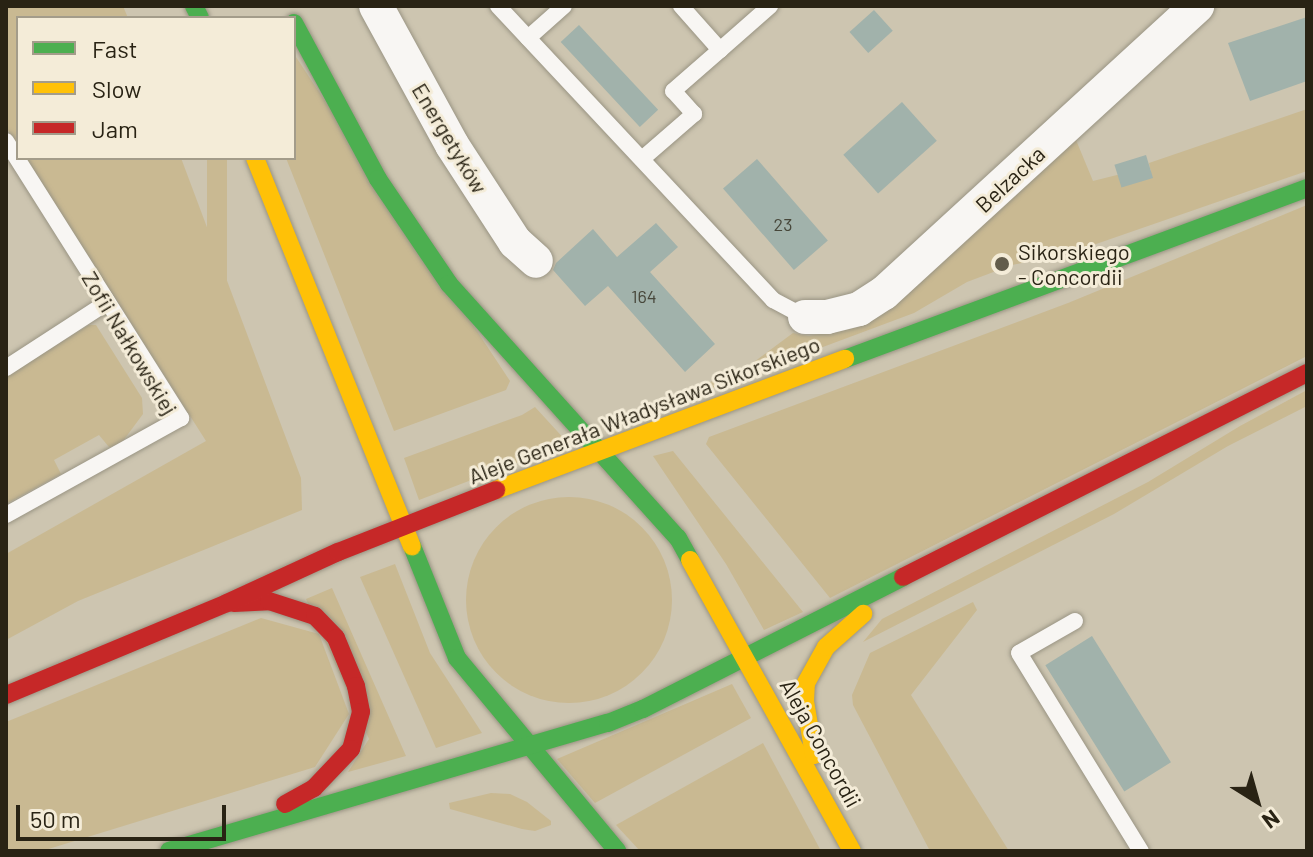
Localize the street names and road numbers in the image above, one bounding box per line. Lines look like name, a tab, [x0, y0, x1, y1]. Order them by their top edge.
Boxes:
street label: Energetyków	[407, 78, 493, 198]
street label: Belzacka	[970, 140, 1050, 218]
street label: Zofii Nałkowskiej	[77, 266, 183, 420]
street label: Aleje Generała Władysława Sikorskiego	[465, 331, 823, 489]
street label: Aleja Concordii	[775, 674, 867, 812]

